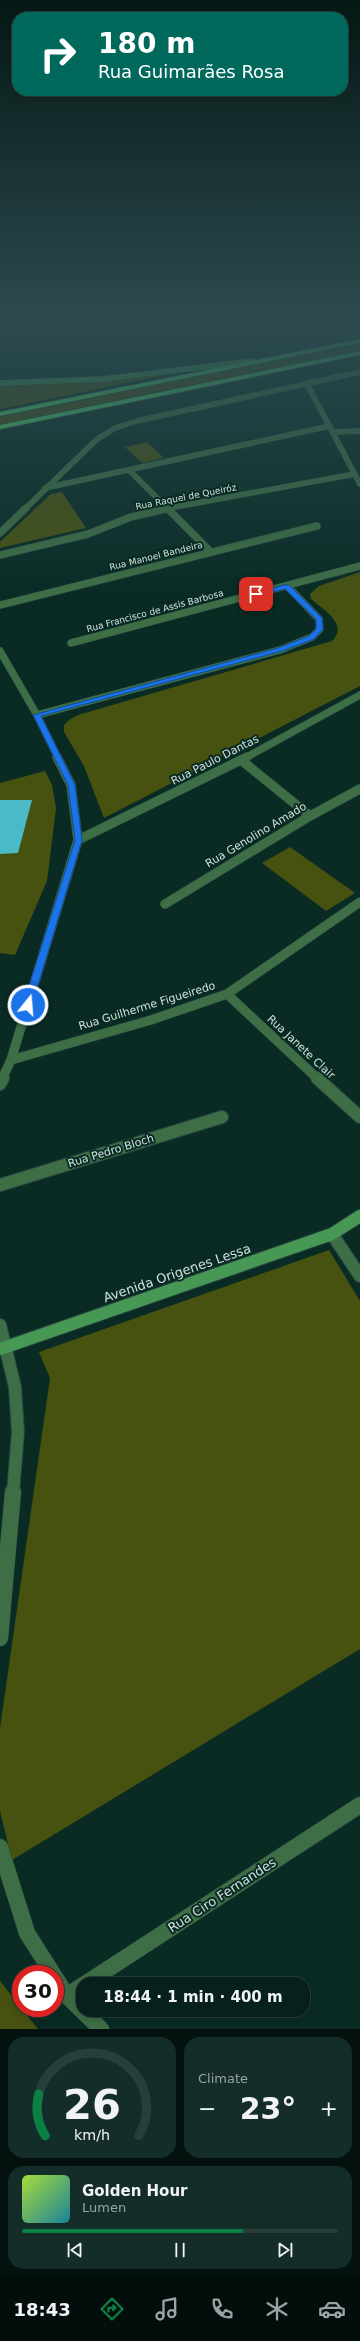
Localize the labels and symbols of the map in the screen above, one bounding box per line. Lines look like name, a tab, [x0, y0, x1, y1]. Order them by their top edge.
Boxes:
street label: Rua Raquel de Queiróz	[135, 482, 238, 512]
street label: Rua Manoel Bandeira	[108, 540, 204, 572]
pin	[239, 577, 273, 611]
street label: Rua Francisco de Assis Barbosa	[85, 588, 225, 634]
street label: Rua Paulo Dantas	[169, 732, 261, 788]
street label: Rua Genolino Amado	[203, 800, 309, 870]
street label: Rua Guilherme Figueiredo	[77, 979, 217, 1033]
position arrow	[7, 984, 49, 1026]
street label: Rua Janete Clair	[264, 1012, 338, 1082]
street label: Rua Pedro Bloch	[66, 1132, 156, 1170]
street label: Avenida Origenes Lessa	[101, 1241, 253, 1305]
street label: Rua Ciro Fernandes	[165, 1854, 279, 1936]
speed limit sign: 30	[12, 1965, 64, 2017]

